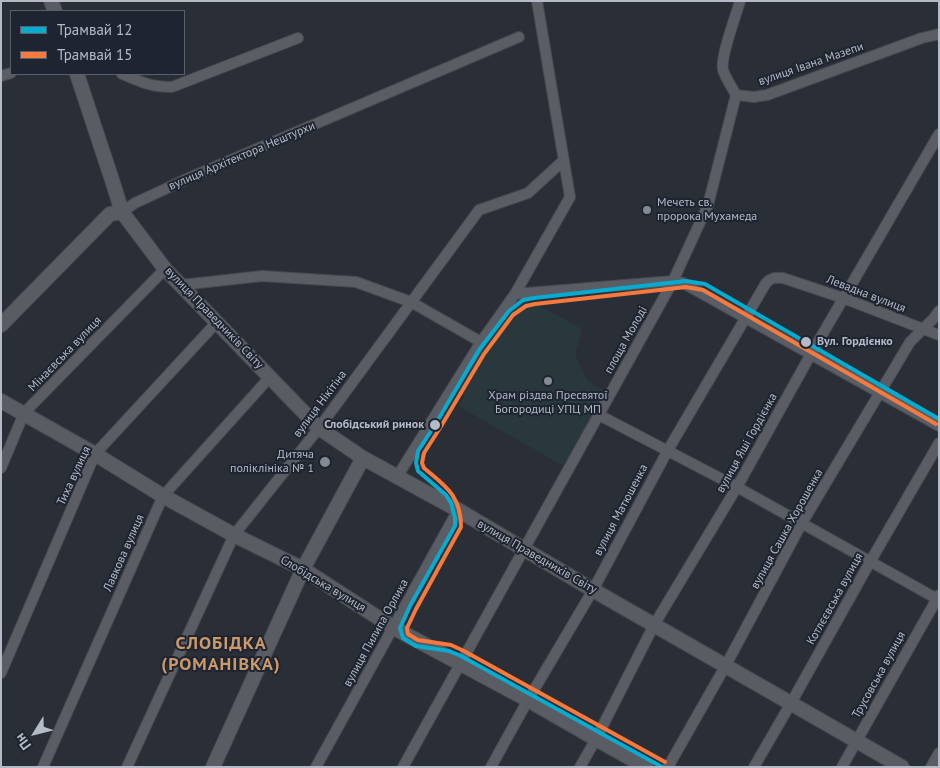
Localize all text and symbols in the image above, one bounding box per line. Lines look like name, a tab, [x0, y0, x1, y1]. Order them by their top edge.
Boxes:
legend	[10, 10, 185, 75]
text: Трамвай 12	[57, 20, 132, 39]
street label: вулиця Івана Мазепи	[756, 39, 866, 89]
text: Трамвай 15	[57, 45, 132, 64]
street label: вулиця Архітектора Нештурхи	[167, 119, 317, 193]
place label: Мечеть св. пророка Мухамеда	[657, 196, 757, 224]
marker: Мечеть св. пророка Мухамеда	[641, 204, 653, 216]
street label: вулиця Праведників Світу	[162, 264, 266, 372]
street label: Левадна вулиця	[824, 272, 908, 316]
street label: площа Молоді	[602, 304, 650, 376]
street label: Мінаєвська вулиця	[25, 313, 105, 395]
marker: Вул. Гордієнко	[799, 335, 813, 349]
place label: Вул. Гордієнко	[817, 335, 893, 349]
street label: вулиця Нікітіна	[290, 368, 350, 440]
marker: Храм різдва Пресвятої Богородиці УПЦ МП	[542, 375, 554, 387]
place label: Храм різдва Пресвятої Богородиці УПЦ МП	[488, 389, 608, 417]
street label: вулиця Яші Гордієнка	[714, 391, 780, 495]
place label: Слобідський ринок	[324, 418, 424, 432]
marker: Слобідський ринок	[428, 418, 442, 432]
street label: Тиха вулиця	[54, 444, 94, 508]
place label: Дитяча поліклініка № 1	[230, 448, 314, 476]
marker: Дитяча поліклініка № 1	[318, 455, 332, 469]
street label: вулиця Матюшенка	[591, 462, 651, 558]
street label: вулиця Сашка Хорошенка	[748, 466, 826, 592]
street label: Лавкова вулиця	[101, 512, 147, 594]
street label: вулиця Праведників Світу	[475, 517, 599, 597]
street label: Котлєєвська вулиця	[804, 551, 866, 647]
street label: Слобідська вулиця	[278, 553, 368, 615]
street label: вулиця Пилипа Орлика	[340, 577, 412, 689]
street label: Трусовська вулиця	[849, 629, 909, 721]
district label: СЛОБІДКА (РОМАНІВКА)	[160, 633, 282, 676]
north arrow	[10, 708, 60, 758]
text: Пн	[11, 730, 35, 754]

